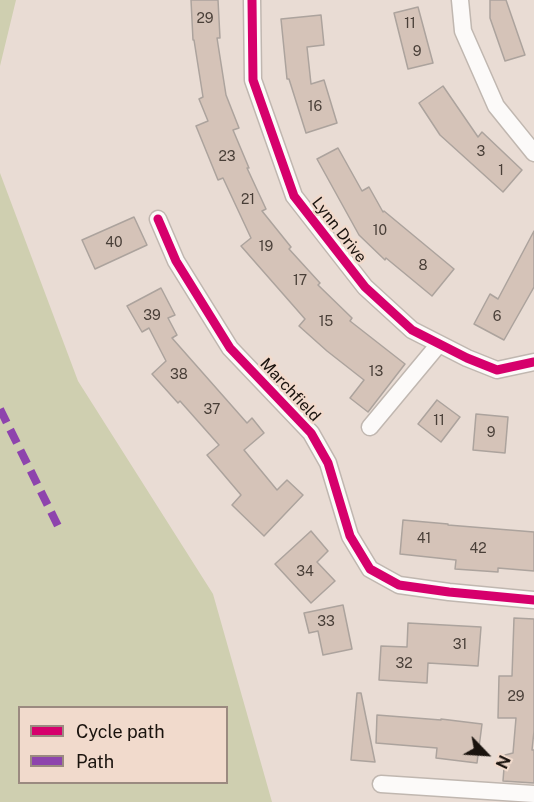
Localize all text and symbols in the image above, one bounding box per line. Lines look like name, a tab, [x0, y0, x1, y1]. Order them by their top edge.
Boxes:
house number: 29	[196, 11, 214, 27]
house number: 11	[404, 16, 416, 32]
house number: 9	[413, 44, 421, 60]
house number: 16	[308, 99, 322, 115]
house number: 3	[477, 144, 485, 160]
house number: 23	[218, 149, 236, 165]
house number: 1	[498, 163, 504, 179]
house number: 21	[241, 192, 255, 208]
street label: Lynn Drive	[307, 193, 371, 267]
house number: 10	[373, 223, 387, 239]
house number: 40	[105, 235, 123, 251]
house number: 19	[259, 239, 273, 255]
house number: 8	[418, 258, 428, 274]
house number: 17	[293, 273, 307, 289]
house number: 39	[143, 308, 161, 324]
house number: 6	[493, 309, 501, 325]
house number: 15	[319, 314, 333, 330]
street label: Marchfield	[256, 354, 324, 426]
house number: 13	[369, 364, 383, 380]
house number: 38	[170, 367, 188, 383]
house number: 37	[204, 402, 220, 418]
house number: 11	[433, 413, 445, 429]
house number: 9	[487, 425, 495, 441]
house number: 41	[417, 531, 431, 547]
house number: 42	[469, 541, 487, 557]
house number: 34	[296, 564, 314, 580]
house number: 33	[317, 614, 335, 630]
house number: 31	[453, 637, 467, 653]
house number: 32	[395, 656, 413, 672]
house number: 29	[507, 689, 525, 705]
legend	[18, 706, 228, 784]
text: Cycle path	[76, 721, 165, 742]
north arrow	[456, 724, 516, 784]
text: Path	[76, 751, 114, 772]
text: N	[492, 752, 514, 771]

